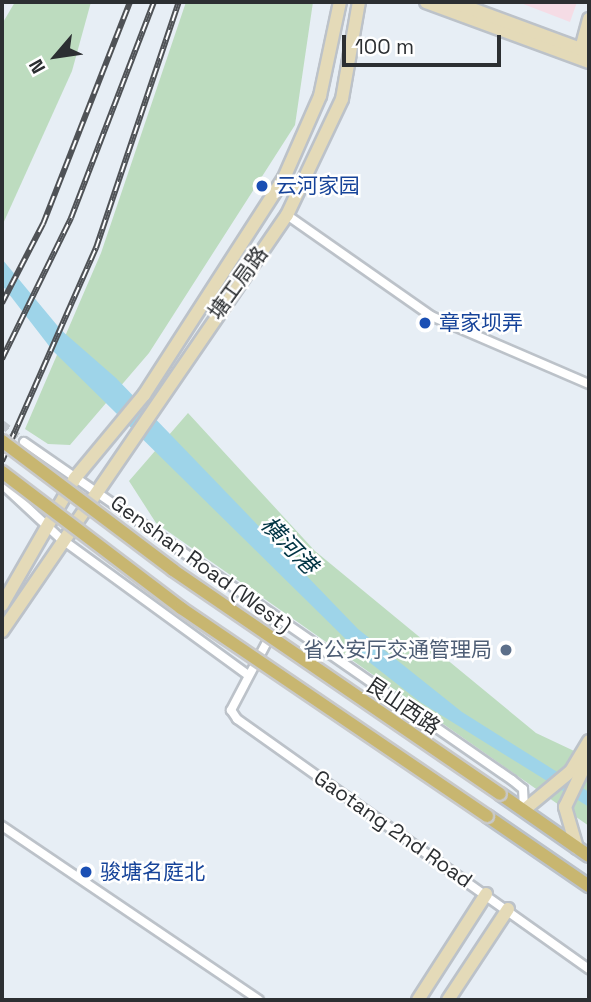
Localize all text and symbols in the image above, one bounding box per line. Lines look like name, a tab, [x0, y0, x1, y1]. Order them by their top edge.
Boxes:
north arrow	[21, 21, 91, 91]
scale bar	[346, 21, 505, 65]
text: 100 m	[355, 33, 414, 60]
text: N	[23, 55, 51, 78]
place label: 云河家园	[276, 173, 360, 199]
marker: 云河家园	[254, 178, 270, 194]
street label: 塘工局路	[203, 242, 273, 324]
place label: 章家坝弄	[439, 310, 523, 336]
marker: 章家坝弄	[417, 315, 433, 331]
street label: Genshan Road (West)	[106, 490, 296, 638]
water label: 横河港	[255, 511, 323, 579]
place label: 省公安厅交通管理局	[303, 637, 492, 663]
marker: 省公安厅交通管理局	[498, 642, 514, 658]
street label: 艮山西路	[361, 672, 445, 740]
street label: Gaotang 2nd Road	[309, 765, 477, 893]
place label: 骏塘名庭北	[100, 859, 205, 885]
marker: 骏塘名庭北	[78, 864, 94, 880]

